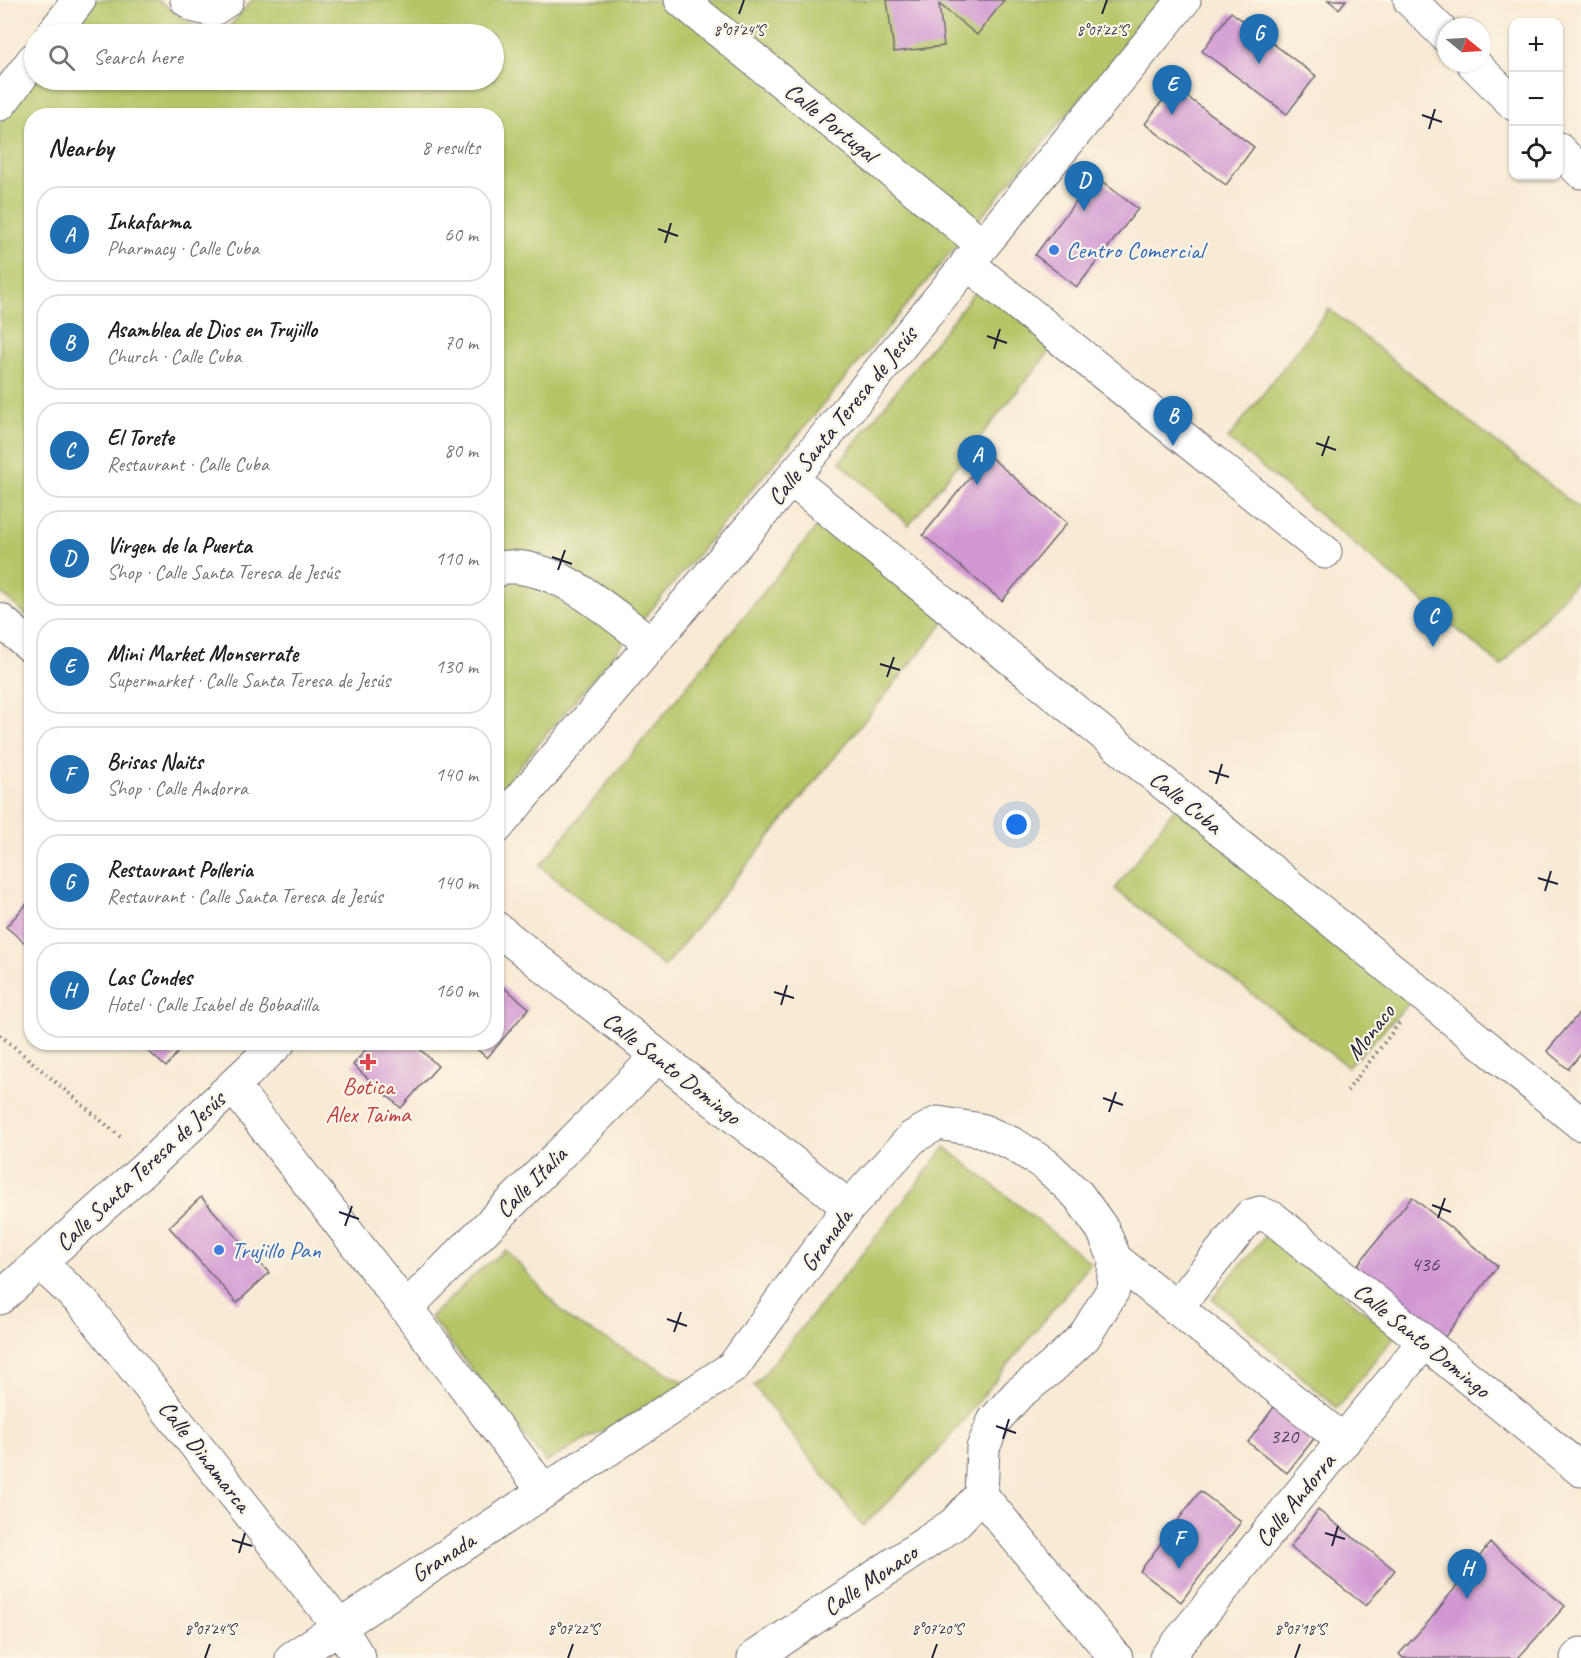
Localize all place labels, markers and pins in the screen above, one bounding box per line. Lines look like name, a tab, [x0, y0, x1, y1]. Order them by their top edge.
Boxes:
pin: G	[1240, 14, 1278, 64]
pin: E	[1152, 66, 1192, 115]
pin: D	[1064, 162, 1104, 211]
place label: Centro Comercial	[1066, 235, 1208, 265]
marker: Centro Comercial	[1047, 243, 1061, 257]
pin: B	[1154, 396, 1192, 446]
pin: A	[958, 436, 996, 485]
pin: C	[1414, 598, 1452, 647]
marker: Botica Alex Taima	[361, 1055, 375, 1069]
place label: Botica Alex Taima	[325, 1071, 412, 1129]
place label: Trujillo Pan	[231, 1235, 321, 1265]
marker: Trujillo Pan	[212, 1243, 226, 1257]
pin: F	[1160, 1520, 1198, 1569]
pin: H	[1448, 1550, 1486, 1599]

